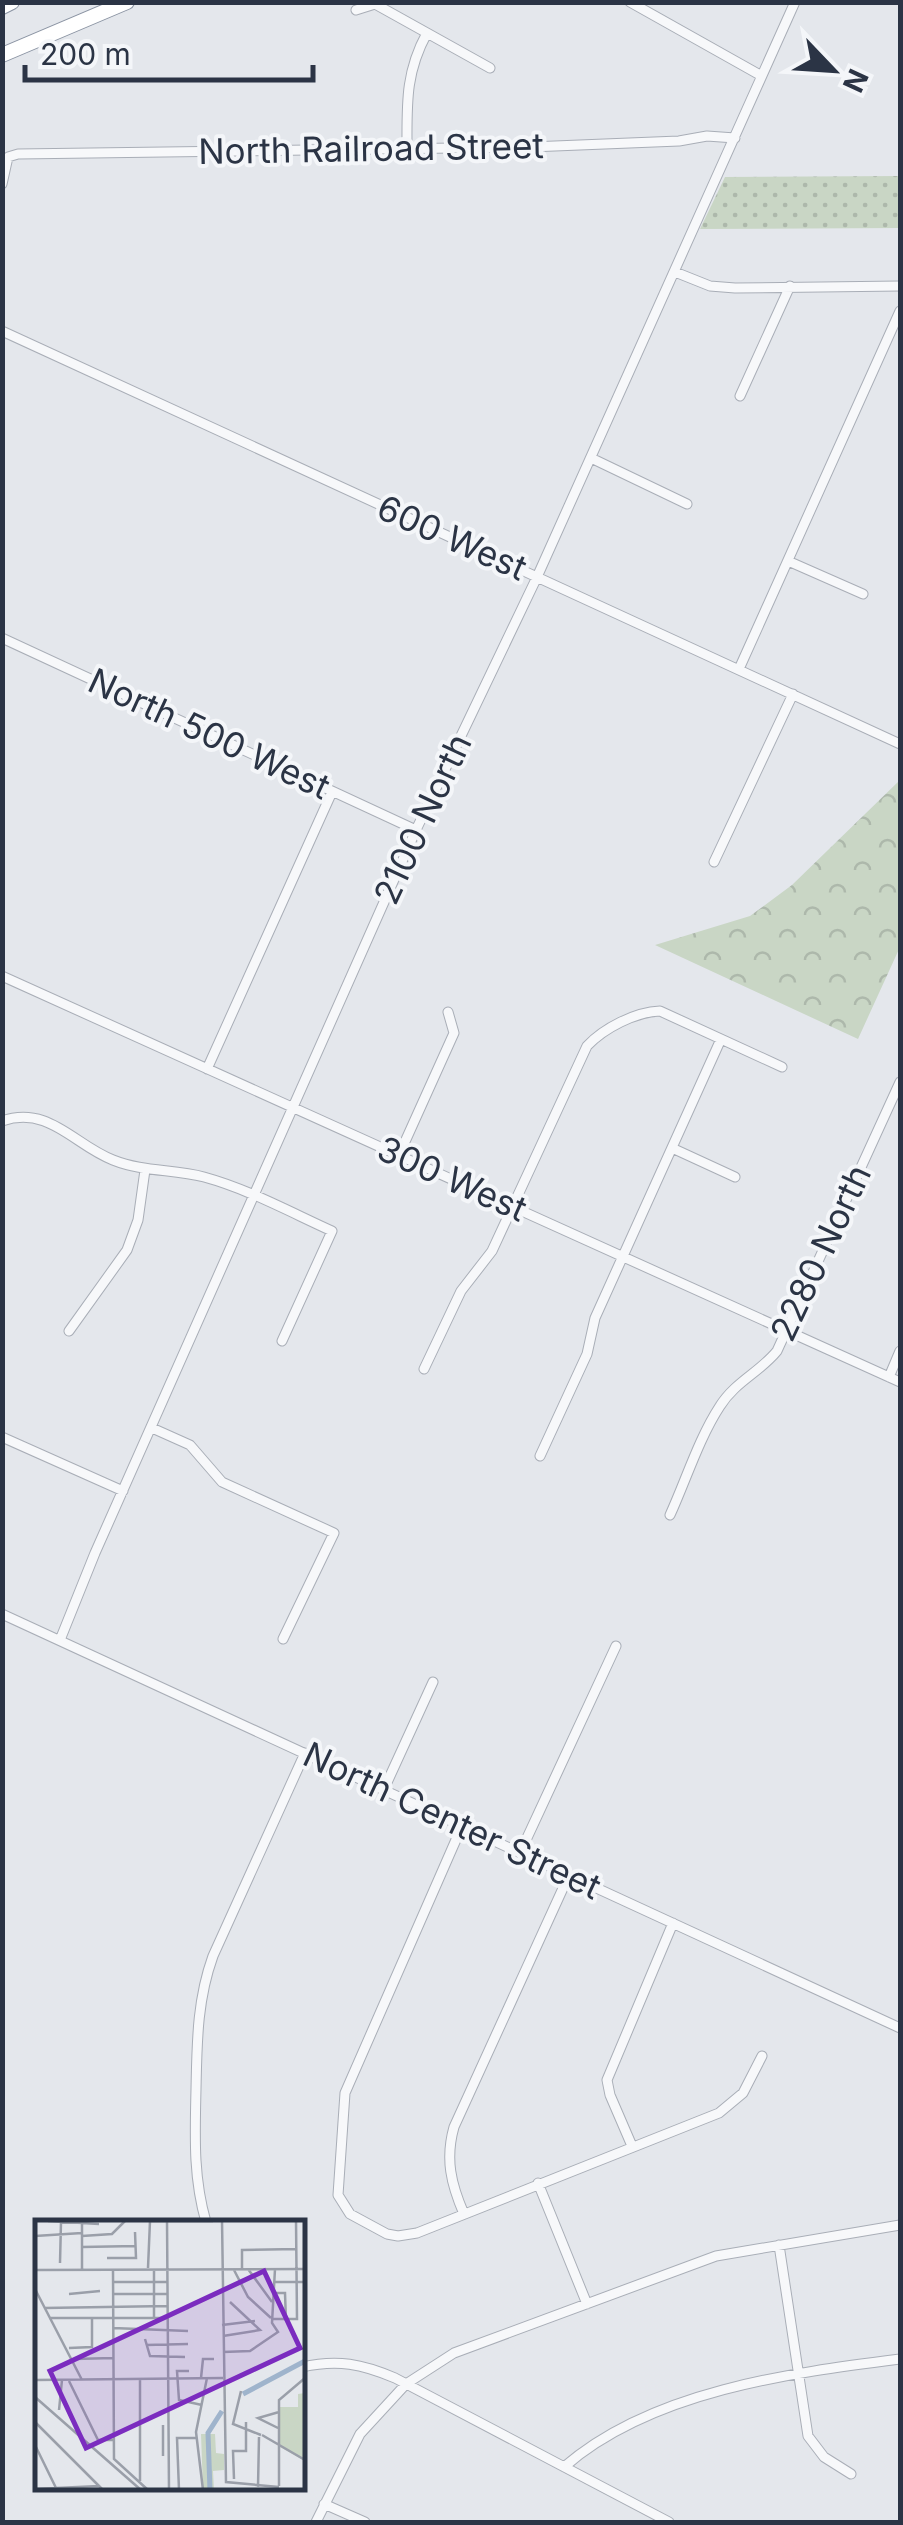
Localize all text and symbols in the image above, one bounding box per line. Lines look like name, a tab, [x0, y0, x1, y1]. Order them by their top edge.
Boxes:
scale bar	[25, 20, 312, 82]
north arrow	[783, 20, 883, 120]
text: 200 m	[40, 36, 131, 72]
text: N	[836, 64, 876, 97]
street label: North Railroad Street	[198, 124, 544, 172]
street label: 600 West	[371, 486, 533, 589]
street label: North 500 West	[82, 659, 337, 807]
street label: 2100 North	[364, 727, 480, 910]
street label: 300 West	[371, 1127, 533, 1230]
street label: 2280 North	[761, 1158, 879, 1347]
street label: North Center Street	[297, 1733, 608, 1907]
inset map	[35, 2220, 305, 2490]

